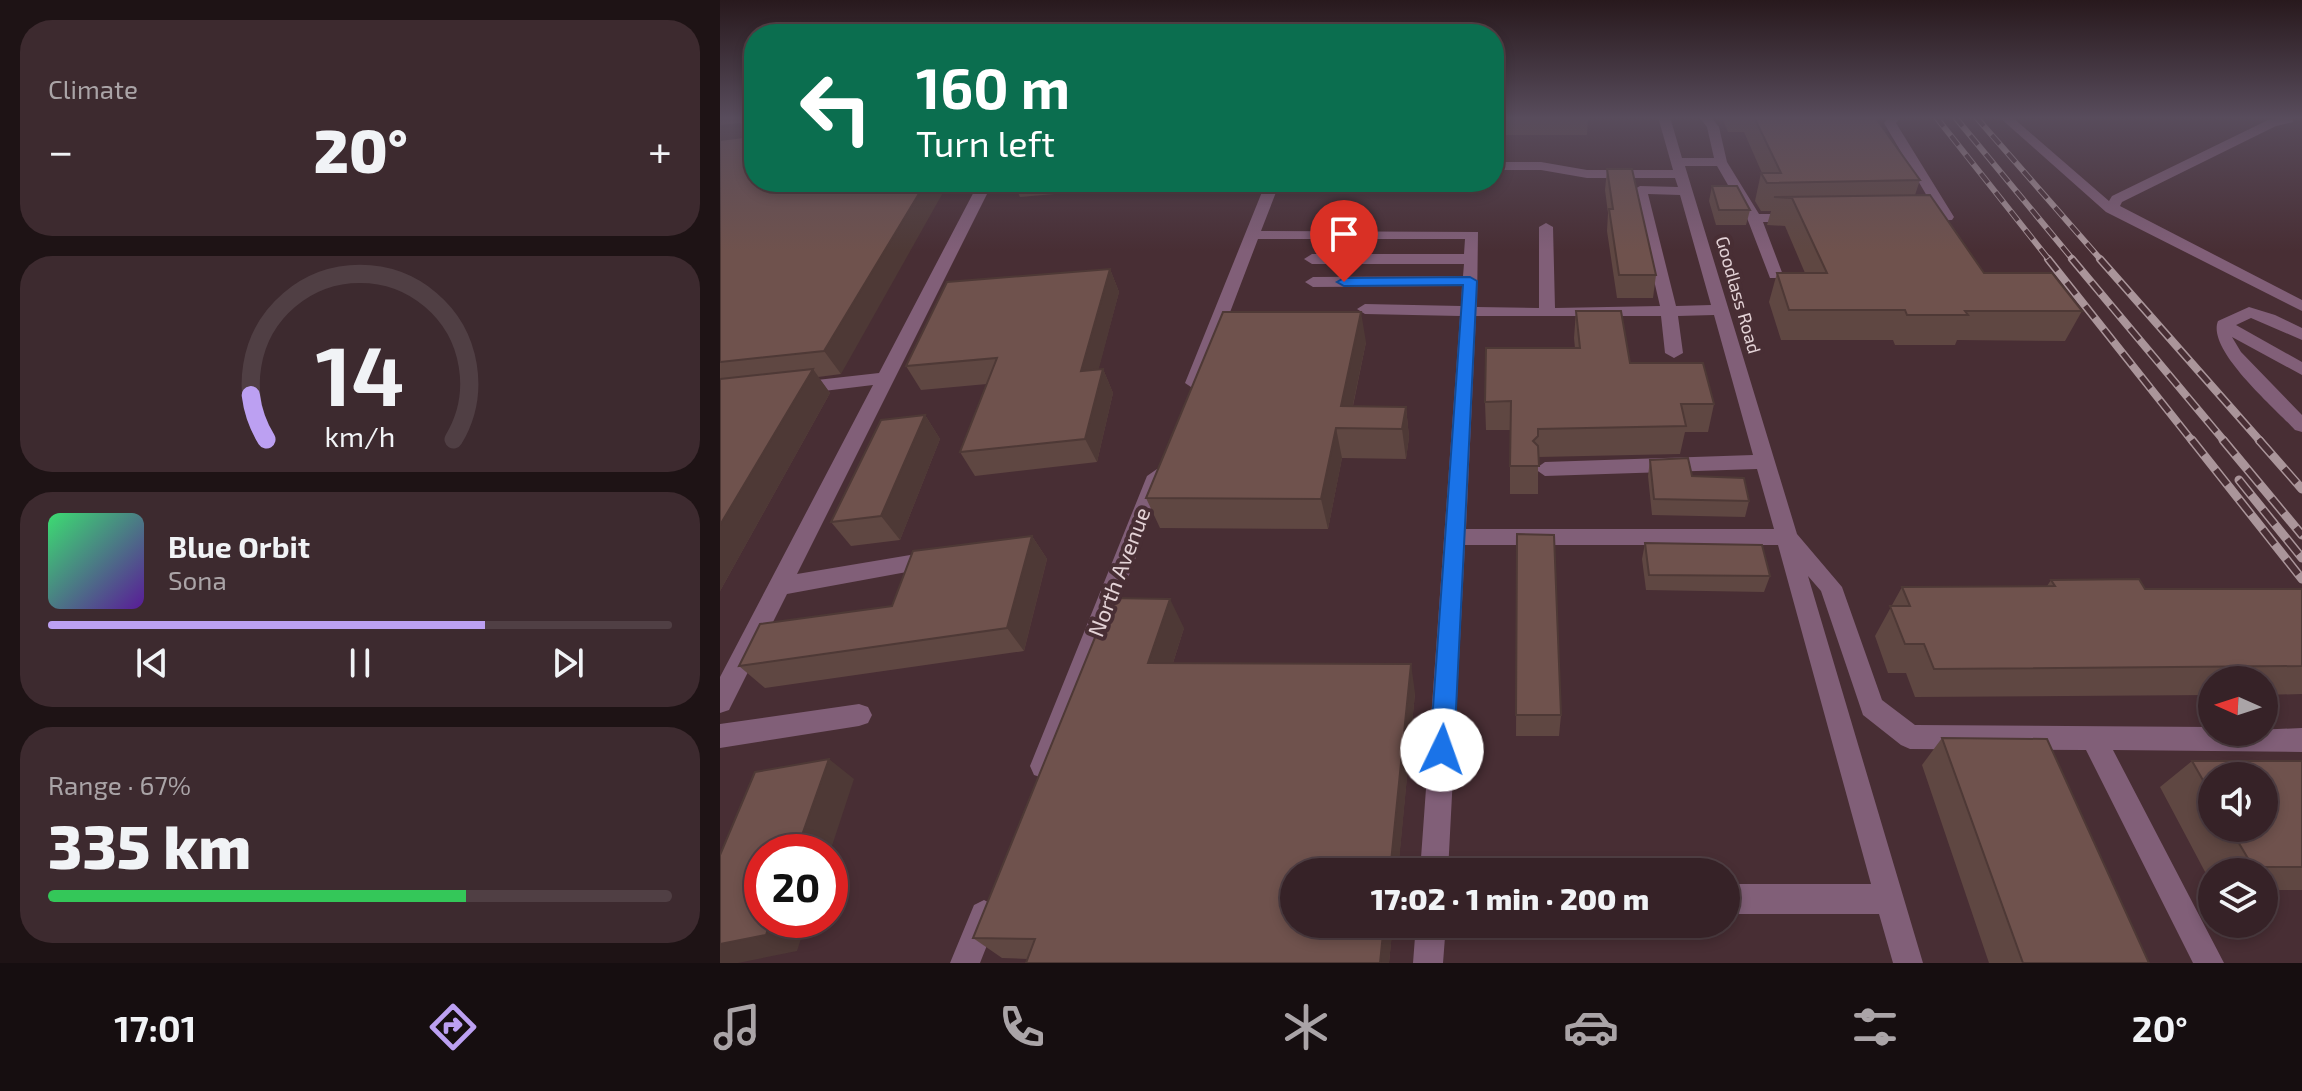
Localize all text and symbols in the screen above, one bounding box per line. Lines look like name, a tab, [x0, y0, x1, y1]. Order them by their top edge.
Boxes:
text: 160 m	[916, 53, 1070, 120]
icon: left	[784, 56, 888, 160]
text: Climate	[48, 73, 138, 104]
text: 20°	[314, 113, 408, 185]
text: Turn left	[916, 121, 1055, 164]
text: −	[48, 123, 74, 176]
text: +	[648, 123, 672, 176]
pin	[1310, 200, 1378, 282]
icon: arrive	[1322, 212, 1366, 256]
street label: Goodlass Road	[1712, 234, 1766, 356]
text: 14	[316, 322, 404, 422]
text: km/h	[325, 418, 395, 453]
street label: North Avenue	[1082, 503, 1155, 640]
text: Blue Orbit	[168, 528, 310, 564]
text: Sona	[168, 564, 227, 595]
icon: previous	[130, 641, 174, 685]
icon: pause	[338, 641, 382, 685]
icon: next	[546, 641, 590, 685]
north arrow	[2198, 666, 2278, 746]
map controls	[2198, 666, 2278, 938]
position arrow	[1400, 708, 1484, 792]
button: sound	[2198, 762, 2278, 842]
text: Range · 67%	[48, 769, 191, 800]
text: 335 km	[48, 809, 251, 881]
speed limit sign: 20	[744, 834, 848, 938]
button: layers	[2198, 858, 2278, 938]
text: 17:02 · 1 min · 200 m	[1371, 880, 1649, 916]
icon: directions	[425, 999, 481, 1055]
icon: music	[709, 999, 765, 1055]
icon: phone	[994, 999, 1050, 1055]
icon: climate	[1278, 999, 1334, 1055]
icon: car	[1563, 999, 1619, 1055]
icon: filters	[1847, 999, 1903, 1055]
text: 17:01	[114, 1006, 196, 1049]
text: 20°	[2132, 1006, 2188, 1049]

